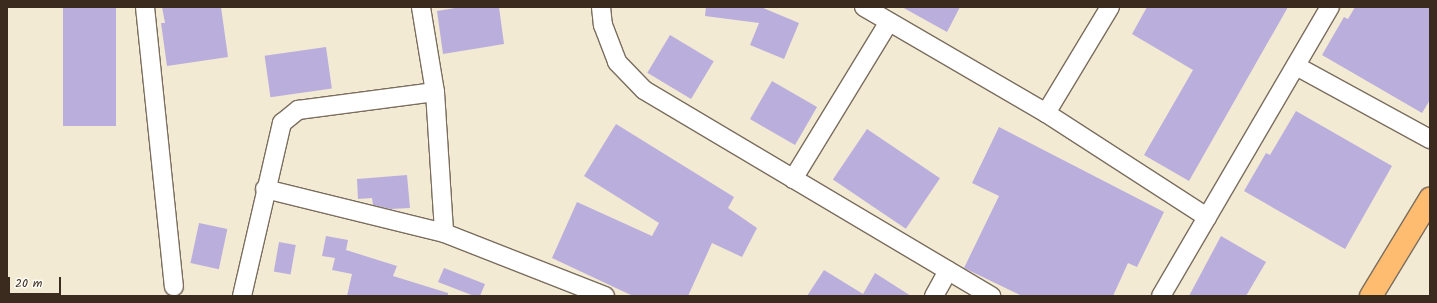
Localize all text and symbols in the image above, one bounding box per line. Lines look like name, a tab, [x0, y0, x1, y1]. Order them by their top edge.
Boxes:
scale bar	[10, 269, 63, 295]
text: 20 m	[15, 274, 42, 293]

